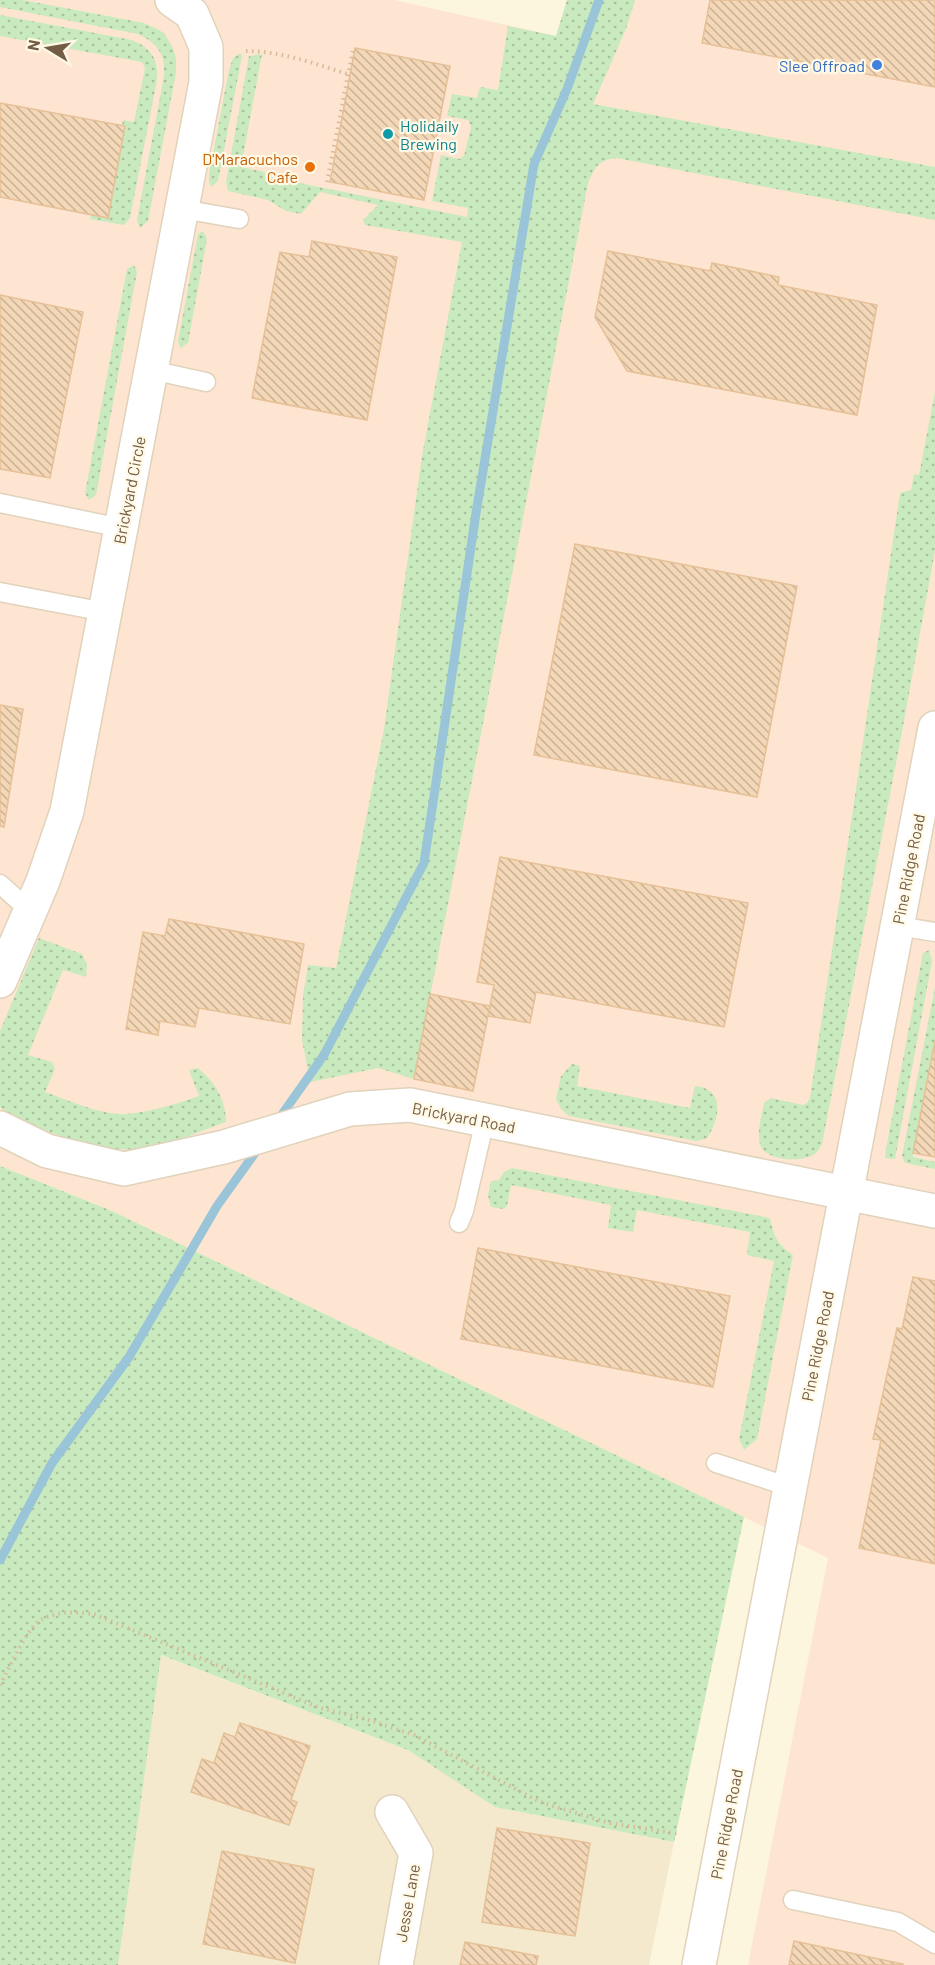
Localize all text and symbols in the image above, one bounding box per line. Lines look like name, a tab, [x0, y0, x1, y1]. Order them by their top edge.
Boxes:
north arrow	[18, 18, 78, 78]
text: N	[22, 38, 43, 52]
place label: Slee Offroad	[779, 56, 865, 75]
marker: Slee Offroad	[870, 58, 884, 72]
place label: Holidaily Brewing	[400, 116, 460, 153]
marker: Holidaily Brewing	[381, 127, 395, 141]
place label: D'Maracuchos Cafe	[202, 149, 298, 186]
marker: D'Maracuchos Cafe	[303, 160, 317, 174]
street label: Brickyard Circle	[109, 434, 149, 546]
street label: Pine Ridge Road	[888, 812, 928, 926]
street label: Brickyard Road	[411, 1098, 517, 1136]
street label: Pine Ridge Road	[797, 1289, 837, 1403]
street label: Pine Ridge Road	[706, 1767, 746, 1881]
street label: Jesse Lane	[391, 1863, 423, 1943]

